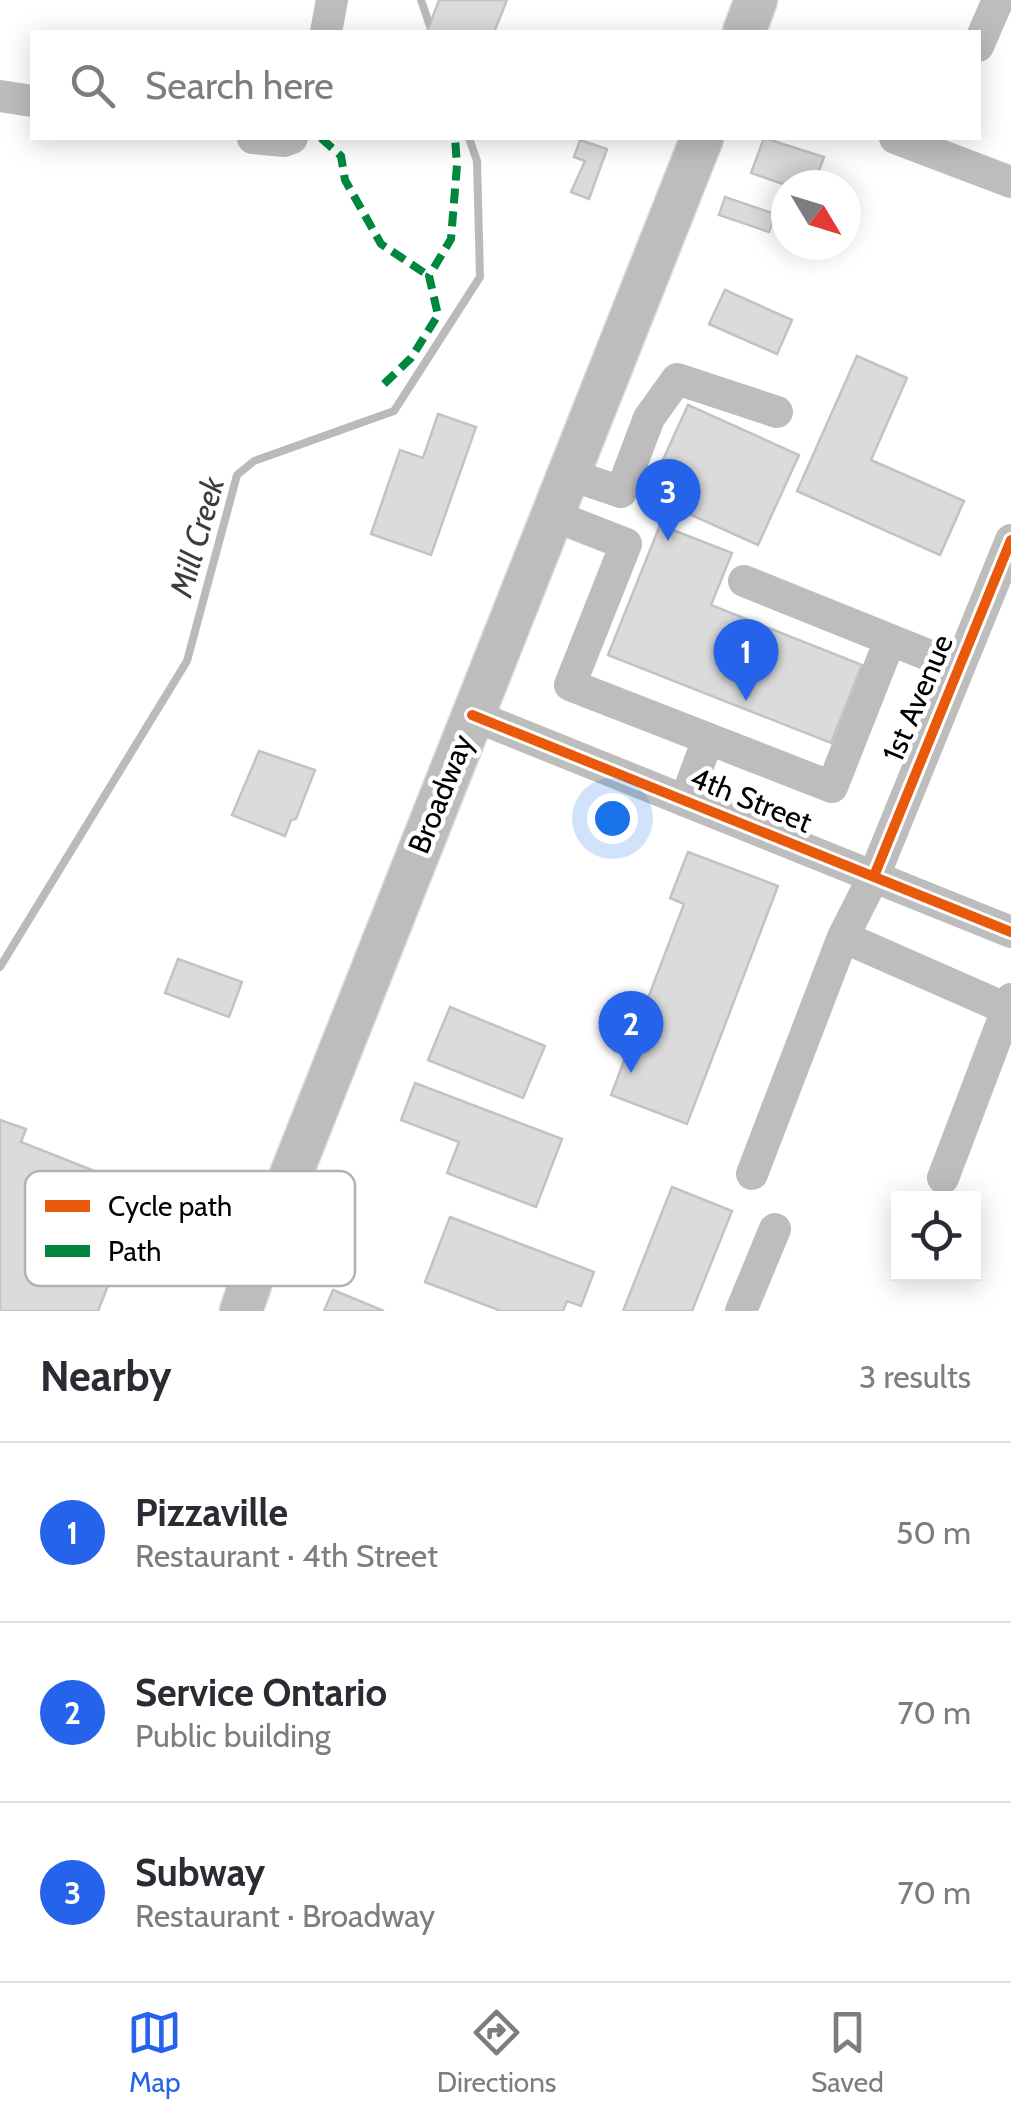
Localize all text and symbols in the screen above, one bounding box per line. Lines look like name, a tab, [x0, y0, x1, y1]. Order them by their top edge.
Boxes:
search box	[30, 30, 981, 140]
icon: search	[65, 58, 120, 113]
text: Search here	[145, 62, 334, 109]
north arrow	[771, 170, 861, 260]
pin: 3	[636, 458, 700, 541]
water label: Mill Creek	[161, 471, 233, 602]
pin: 1	[714, 618, 778, 701]
street label: 1st Avenue	[874, 629, 961, 767]
street label: Broadway	[400, 729, 481, 859]
street label: 4th Street	[685, 758, 817, 841]
your location	[587, 793, 638, 844]
pin: 2	[598, 990, 664, 1073]
legend	[25, 1171, 355, 1286]
text: Cycle path	[108, 1189, 232, 1223]
map controls	[891, 1191, 981, 1281]
button: locate	[891, 1191, 981, 1281]
text: Path	[108, 1234, 161, 1268]
text: Nearby	[40, 1350, 172, 1402]
text: 3 results	[859, 1357, 971, 1396]
text: Pizzaville	[135, 1489, 288, 1536]
text: 1	[67, 1513, 78, 1552]
text: 50 m	[896, 1513, 971, 1552]
text: Restaurant · 4th Street	[135, 1536, 438, 1575]
text: Service Ontario	[135, 1669, 387, 1716]
text: 2	[64, 1693, 81, 1732]
text: 70 m	[898, 1693, 971, 1732]
text: Public building	[135, 1716, 331, 1755]
text: Subway	[135, 1849, 265, 1896]
text: 3	[64, 1873, 81, 1912]
text: 70 m	[898, 1873, 971, 1912]
text: Restaurant · Broadway	[135, 1896, 435, 1935]
tab: Map	[127, 2005, 182, 2099]
tab: Directions	[437, 2005, 556, 2099]
tab: Saved	[811, 2005, 884, 2099]

